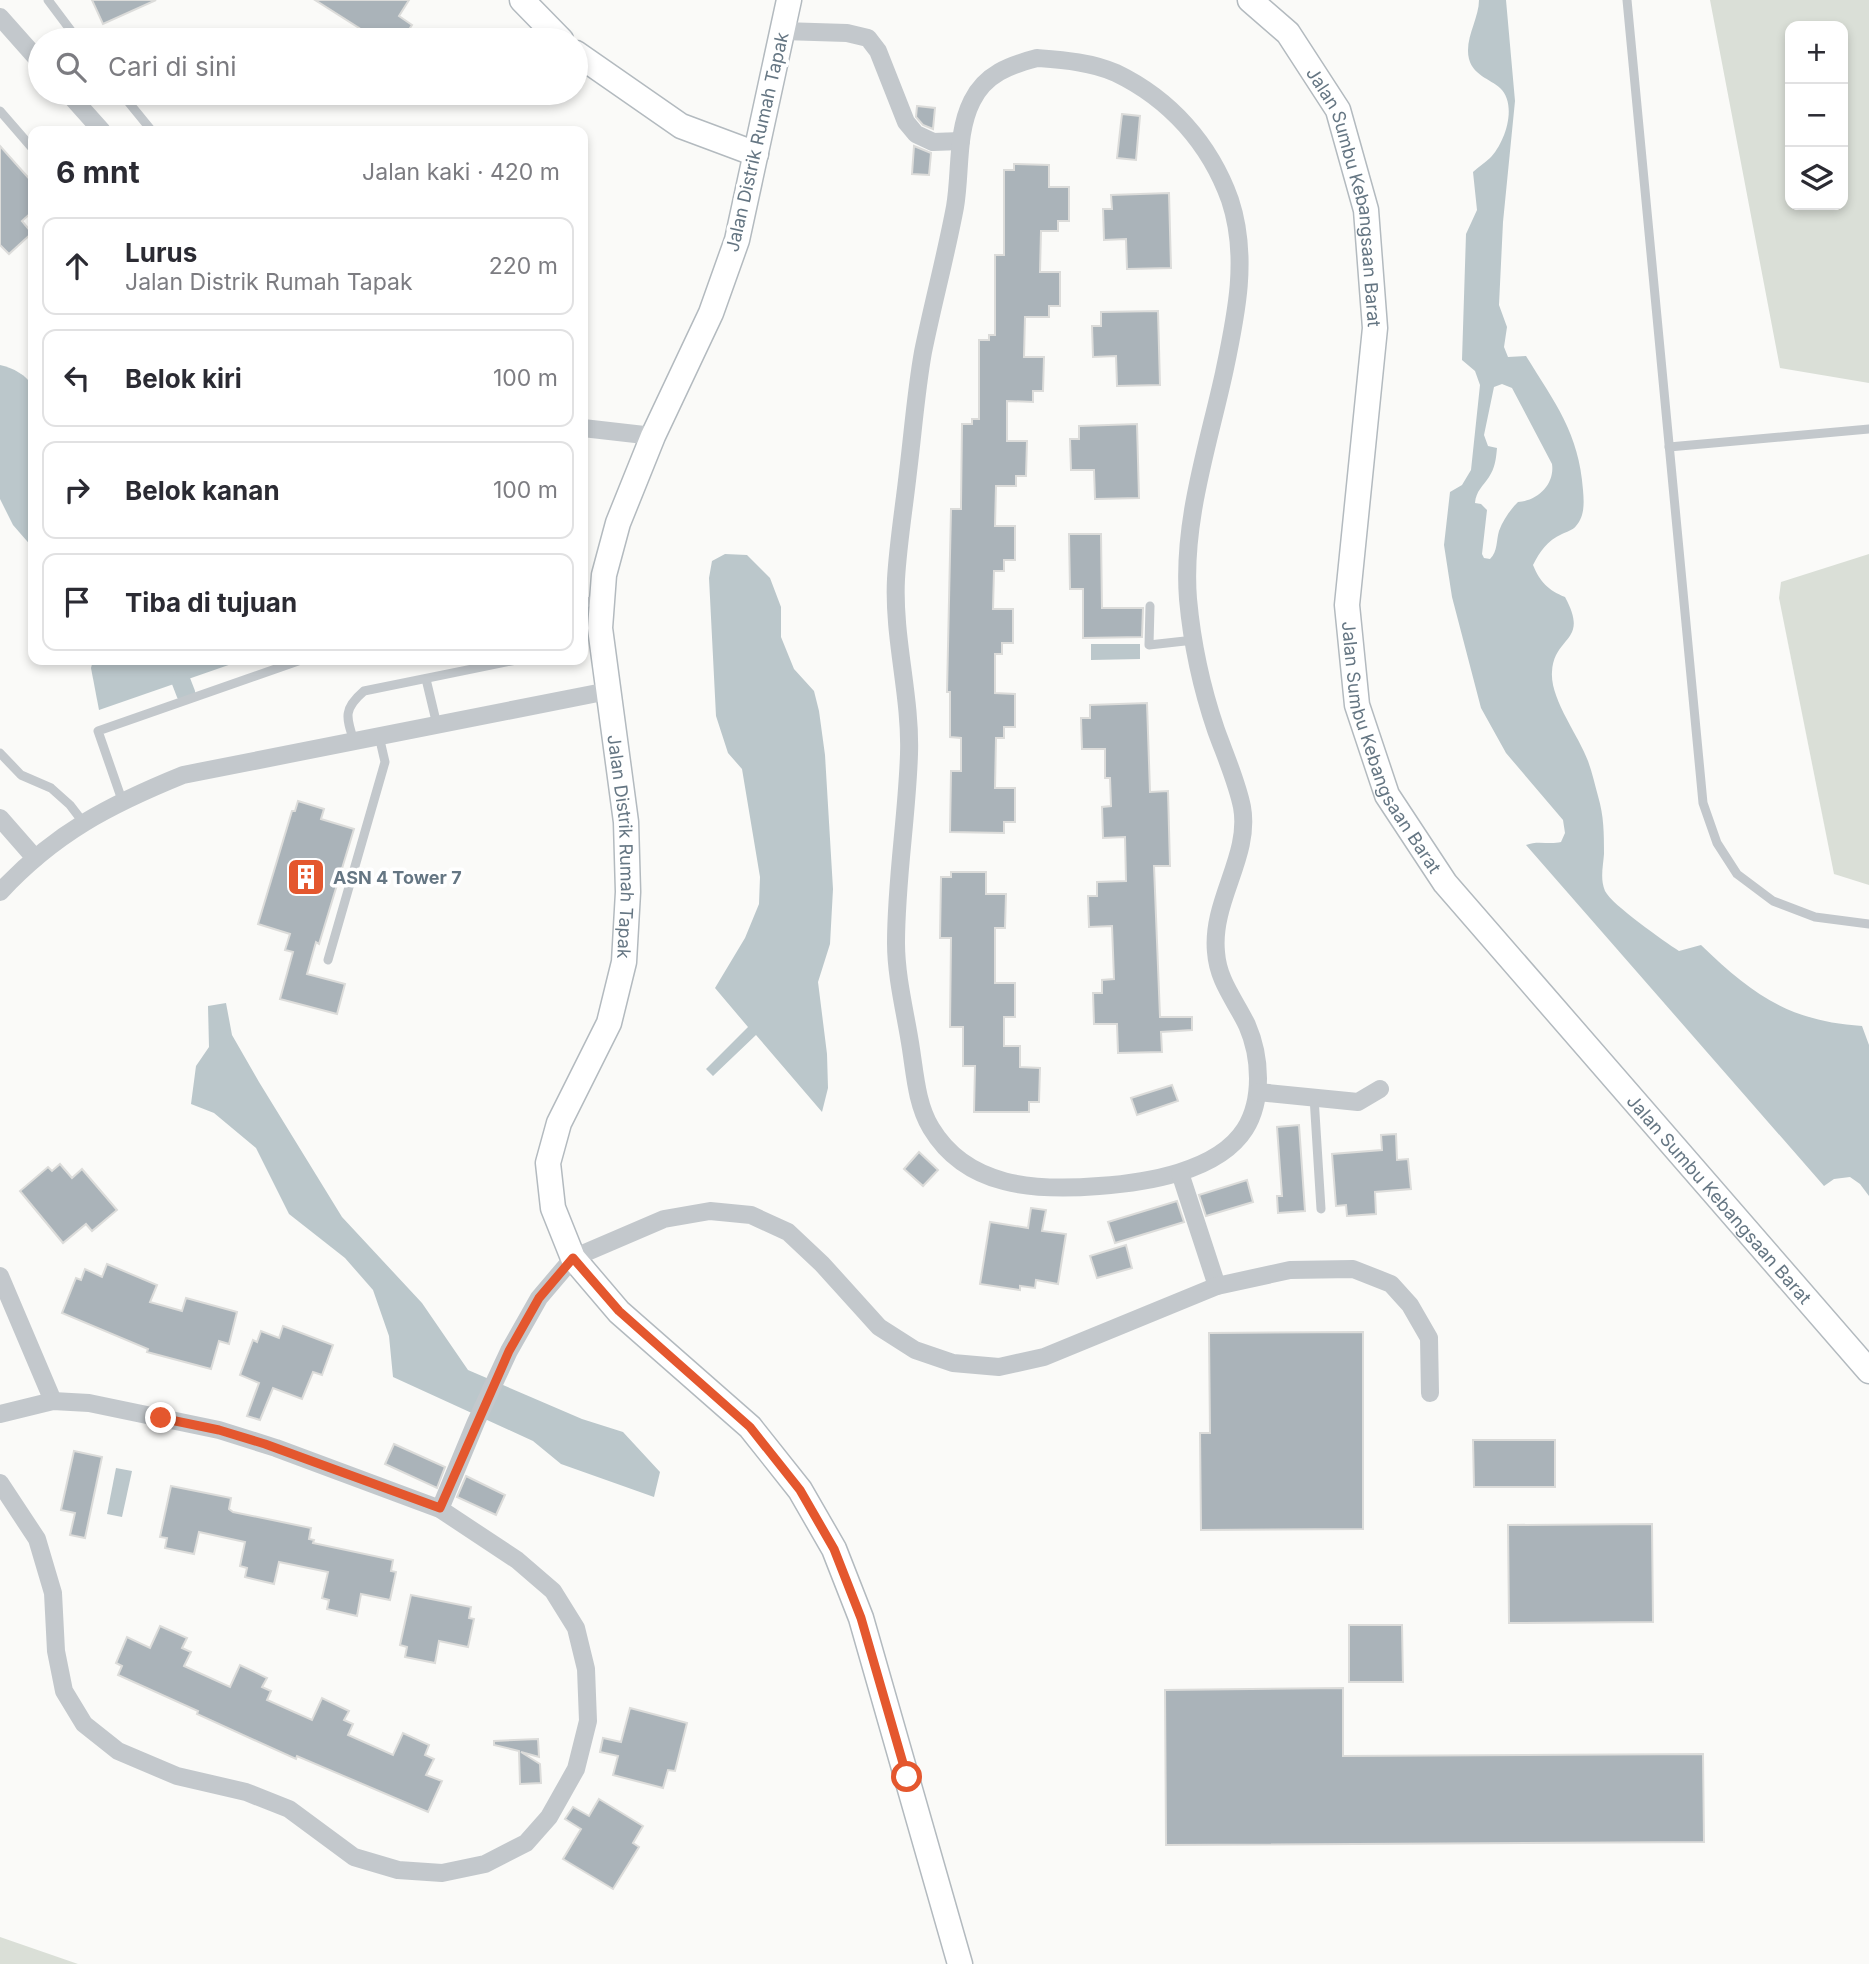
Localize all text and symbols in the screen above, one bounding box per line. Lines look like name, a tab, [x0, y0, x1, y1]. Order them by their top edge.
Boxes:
map controls	[1785, 21, 1848, 210]
button: +	[1785, 21, 1848, 84]
search box	[28, 28, 588, 105]
street label: Jalan Distrik Rumah Tapak	[721, 30, 793, 254]
icon: search	[52, 48, 90, 86]
text: Cari di sini	[108, 51, 237, 82]
street label: Jalan Sumbu Kebangsaan Barat	[1302, 63, 1385, 328]
button: −	[1785, 84, 1848, 147]
button: layers	[1785, 147, 1848, 210]
text: 6 mnt	[56, 154, 140, 190]
text: Jalan kaki · 420 m	[362, 158, 560, 186]
text: Lurus	[125, 237, 197, 268]
icon: ahead	[58, 247, 96, 285]
text: 220 m	[489, 252, 558, 280]
text: Jalan Distrik Rumah Tapak	[125, 268, 413, 296]
icon: left	[58, 359, 96, 397]
text: Belok kiri	[125, 363, 242, 394]
text: 100 m	[493, 364, 558, 392]
icon: right	[58, 471, 96, 509]
text: Belok kanan	[125, 475, 280, 506]
text: 100 m	[493, 476, 558, 504]
icon: arrive	[58, 583, 96, 621]
text: Tiba di tujuan	[125, 587, 297, 618]
street label: Jalan Sumbu Kebangsaan Barat	[1338, 620, 1446, 877]
street label: Jalan Distrik Rumah Tapak	[604, 733, 639, 960]
building icon: ASN 4 Tower 7	[285, 856, 327, 898]
place label: ASN 4 Tower 7	[333, 867, 462, 888]
street label: Jalan Sumbu Kebangsaan Barat	[1623, 1090, 1816, 1308]
route end	[145, 1402, 176, 1433]
route start	[891, 1761, 922, 1792]

